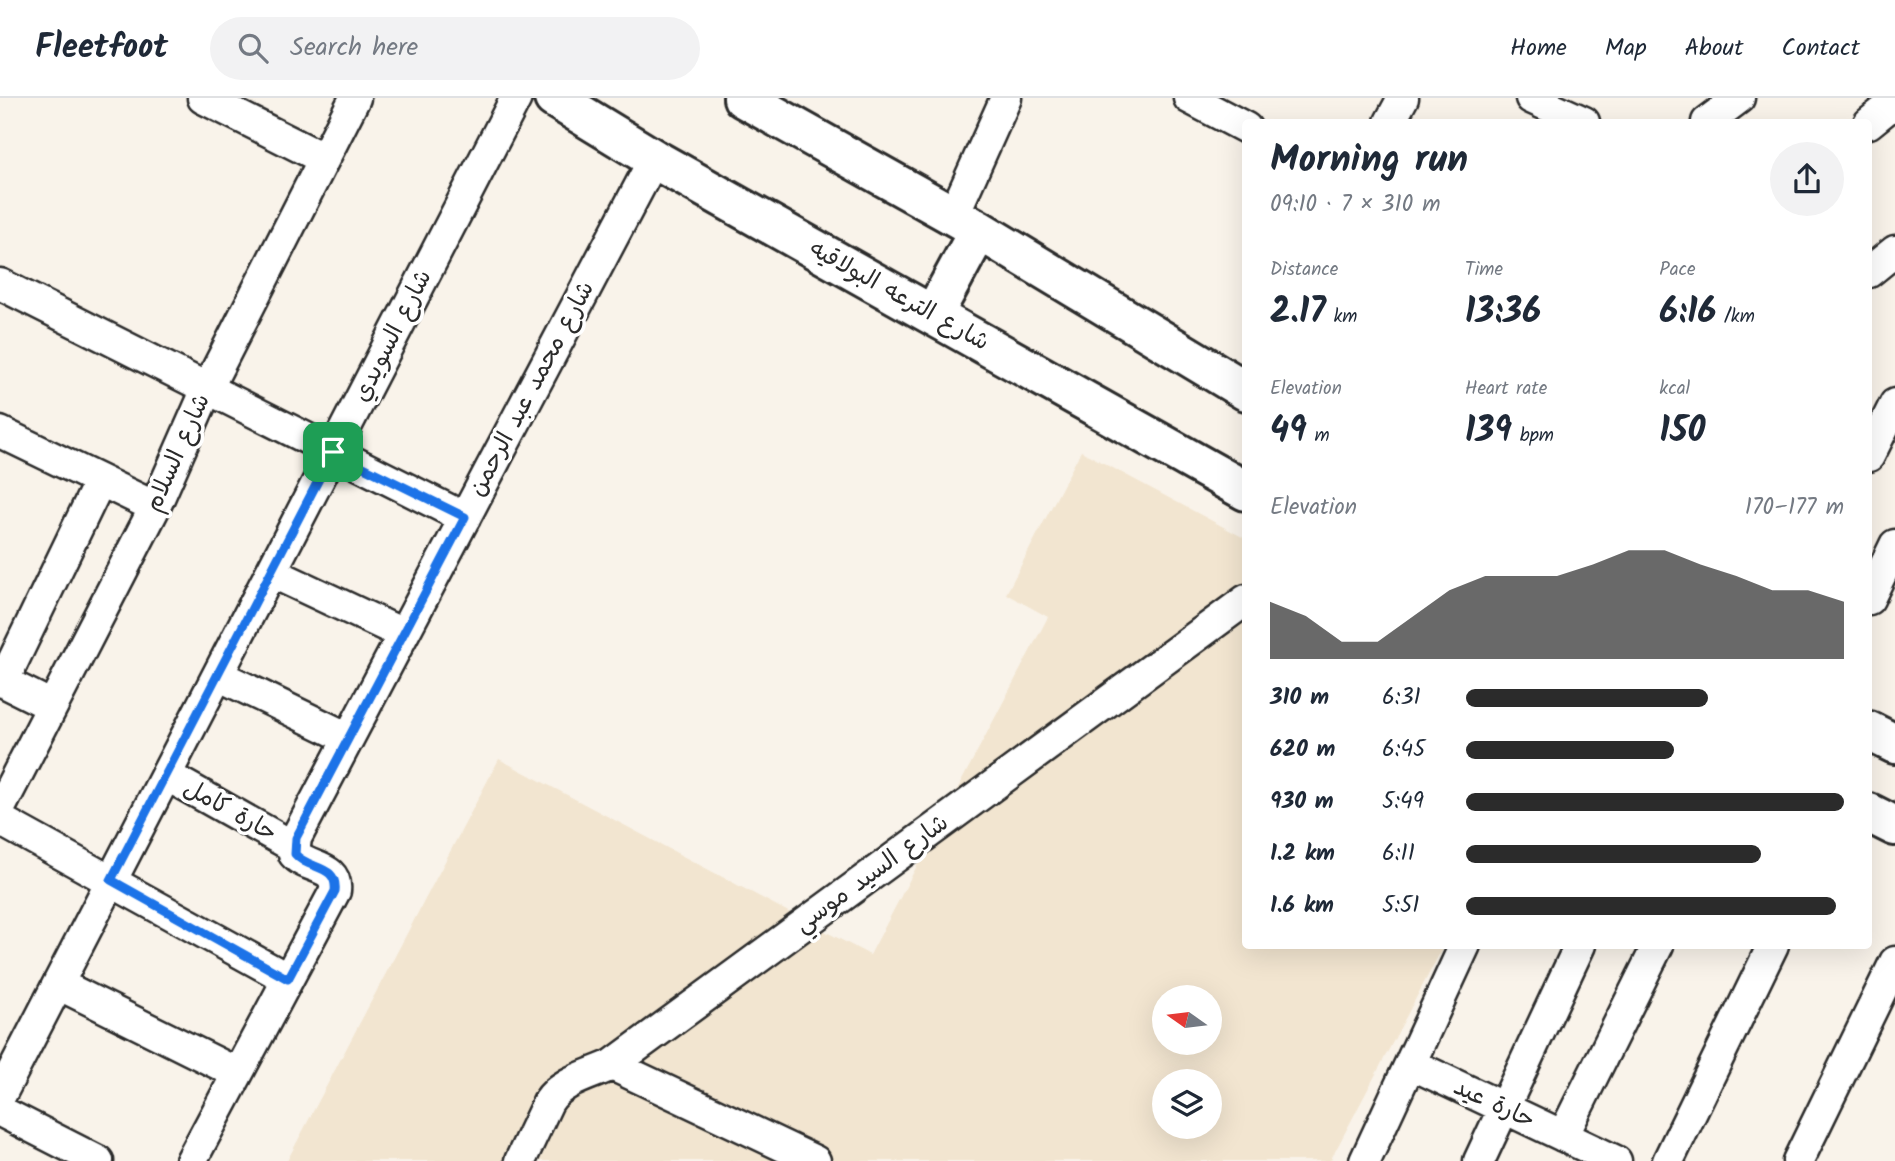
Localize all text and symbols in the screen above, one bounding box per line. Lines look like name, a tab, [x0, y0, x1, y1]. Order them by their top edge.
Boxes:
search box	[210, 17, 700, 80]
text: Fleetfoot	[35, 22, 168, 75]
text: Search here	[290, 27, 418, 69]
icon: search	[234, 29, 272, 67]
text: Home	[1510, 29, 1567, 68]
text: Map	[1605, 29, 1647, 68]
text: About	[1685, 29, 1743, 68]
text: Contact	[1781, 29, 1860, 68]
text: Morning run	[1270, 131, 1468, 191]
button: share	[1770, 142, 1844, 216]
text: 09:10 · 7 × 310 m	[1270, 187, 1441, 223]
street label: شارع الترعه البولاقيه	[802, 230, 996, 362]
text: Distance	[1270, 255, 1338, 285]
text: Time	[1465, 255, 1503, 285]
text: Pace	[1659, 255, 1696, 285]
street label: شارع السويدي	[343, 263, 443, 409]
street label: شارع محمد عبد الرحمن	[459, 274, 605, 504]
text: 2.17	[1270, 285, 1326, 341]
text: 13:36	[1465, 285, 1541, 341]
text: 6:16	[1659, 285, 1716, 341]
text: km	[1326, 302, 1357, 332]
text: /km	[1716, 302, 1755, 332]
text: Elevation	[1270, 374, 1342, 404]
text: Heart rate	[1465, 374, 1547, 404]
text: kcal	[1659, 374, 1690, 404]
street label: شارع السلام	[135, 388, 221, 518]
text: 49	[1270, 404, 1307, 460]
text: 139	[1465, 404, 1512, 460]
text: 150	[1659, 404, 1706, 460]
text: m	[1307, 421, 1330, 451]
text: bpm	[1512, 421, 1554, 451]
pin	[303, 422, 363, 482]
icon: arrive	[314, 433, 352, 471]
text: Elevation	[1270, 490, 1357, 526]
text: 170–177 m	[1745, 490, 1844, 526]
text: 310 m	[1270, 680, 1329, 716]
text: 6:31	[1382, 680, 1421, 716]
text: 620 m	[1270, 732, 1335, 768]
text: 6:45	[1382, 732, 1425, 768]
street label: حارة كامل	[176, 769, 284, 853]
text: 930 m	[1270, 784, 1334, 820]
text: 5:49	[1382, 784, 1424, 820]
street label: شارع السيد موسي	[786, 804, 958, 944]
text: 1.2 km	[1270, 836, 1335, 872]
text: 6:11	[1382, 836, 1415, 872]
text: 1.6 km	[1270, 888, 1334, 924]
text: 5:51	[1382, 888, 1420, 924]
north arrow	[1152, 985, 1222, 1055]
map controls	[1152, 985, 1222, 1139]
street label: حارة عيد	[1447, 1068, 1541, 1140]
button: layers	[1152, 1069, 1222, 1139]

